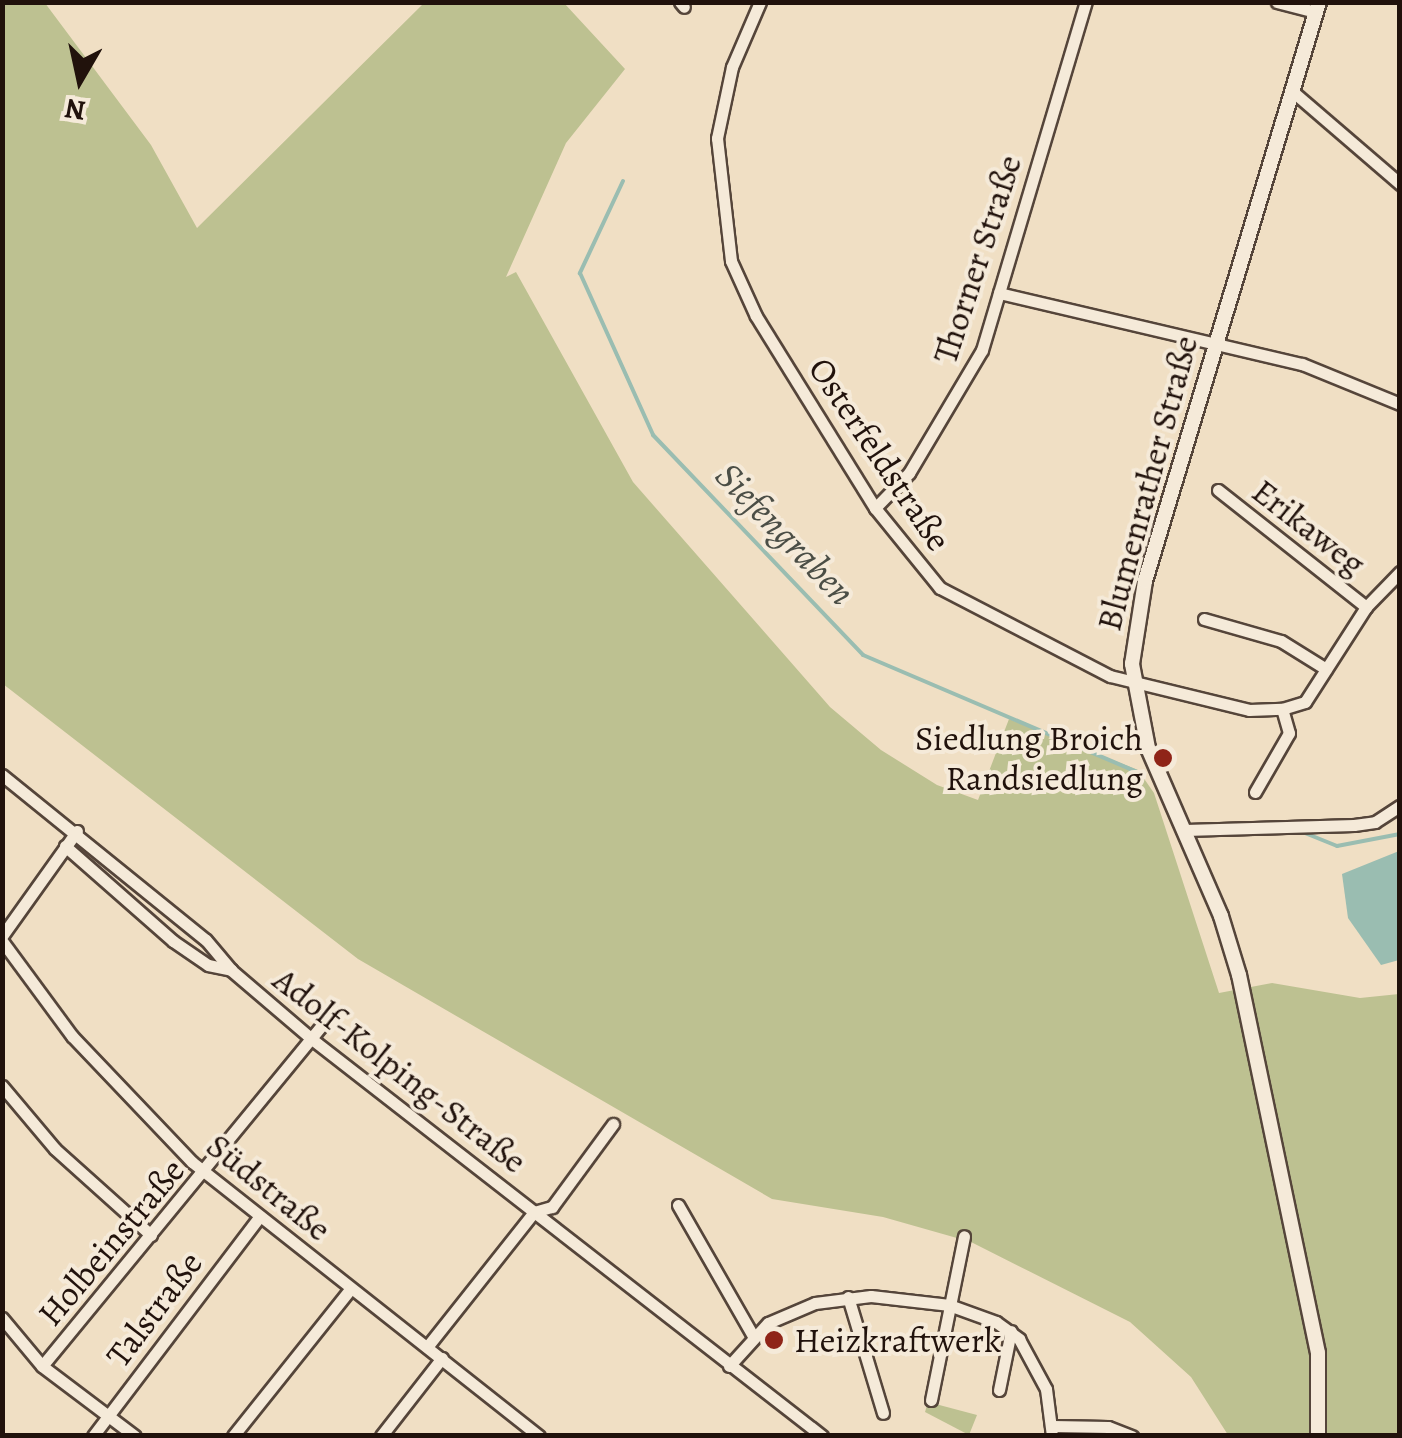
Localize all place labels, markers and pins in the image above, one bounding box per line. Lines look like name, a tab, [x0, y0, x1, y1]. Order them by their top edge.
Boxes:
place label: Siedlung Broich Randsiedlung	[915, 717, 1143, 799]
marker: Siedlung Broich Randsiedlung	[1152, 747, 1174, 769]
place label: Heizkraftwerk	[794, 1319, 1001, 1361]
marker: Heizkraftwerk	[763, 1329, 785, 1351]

